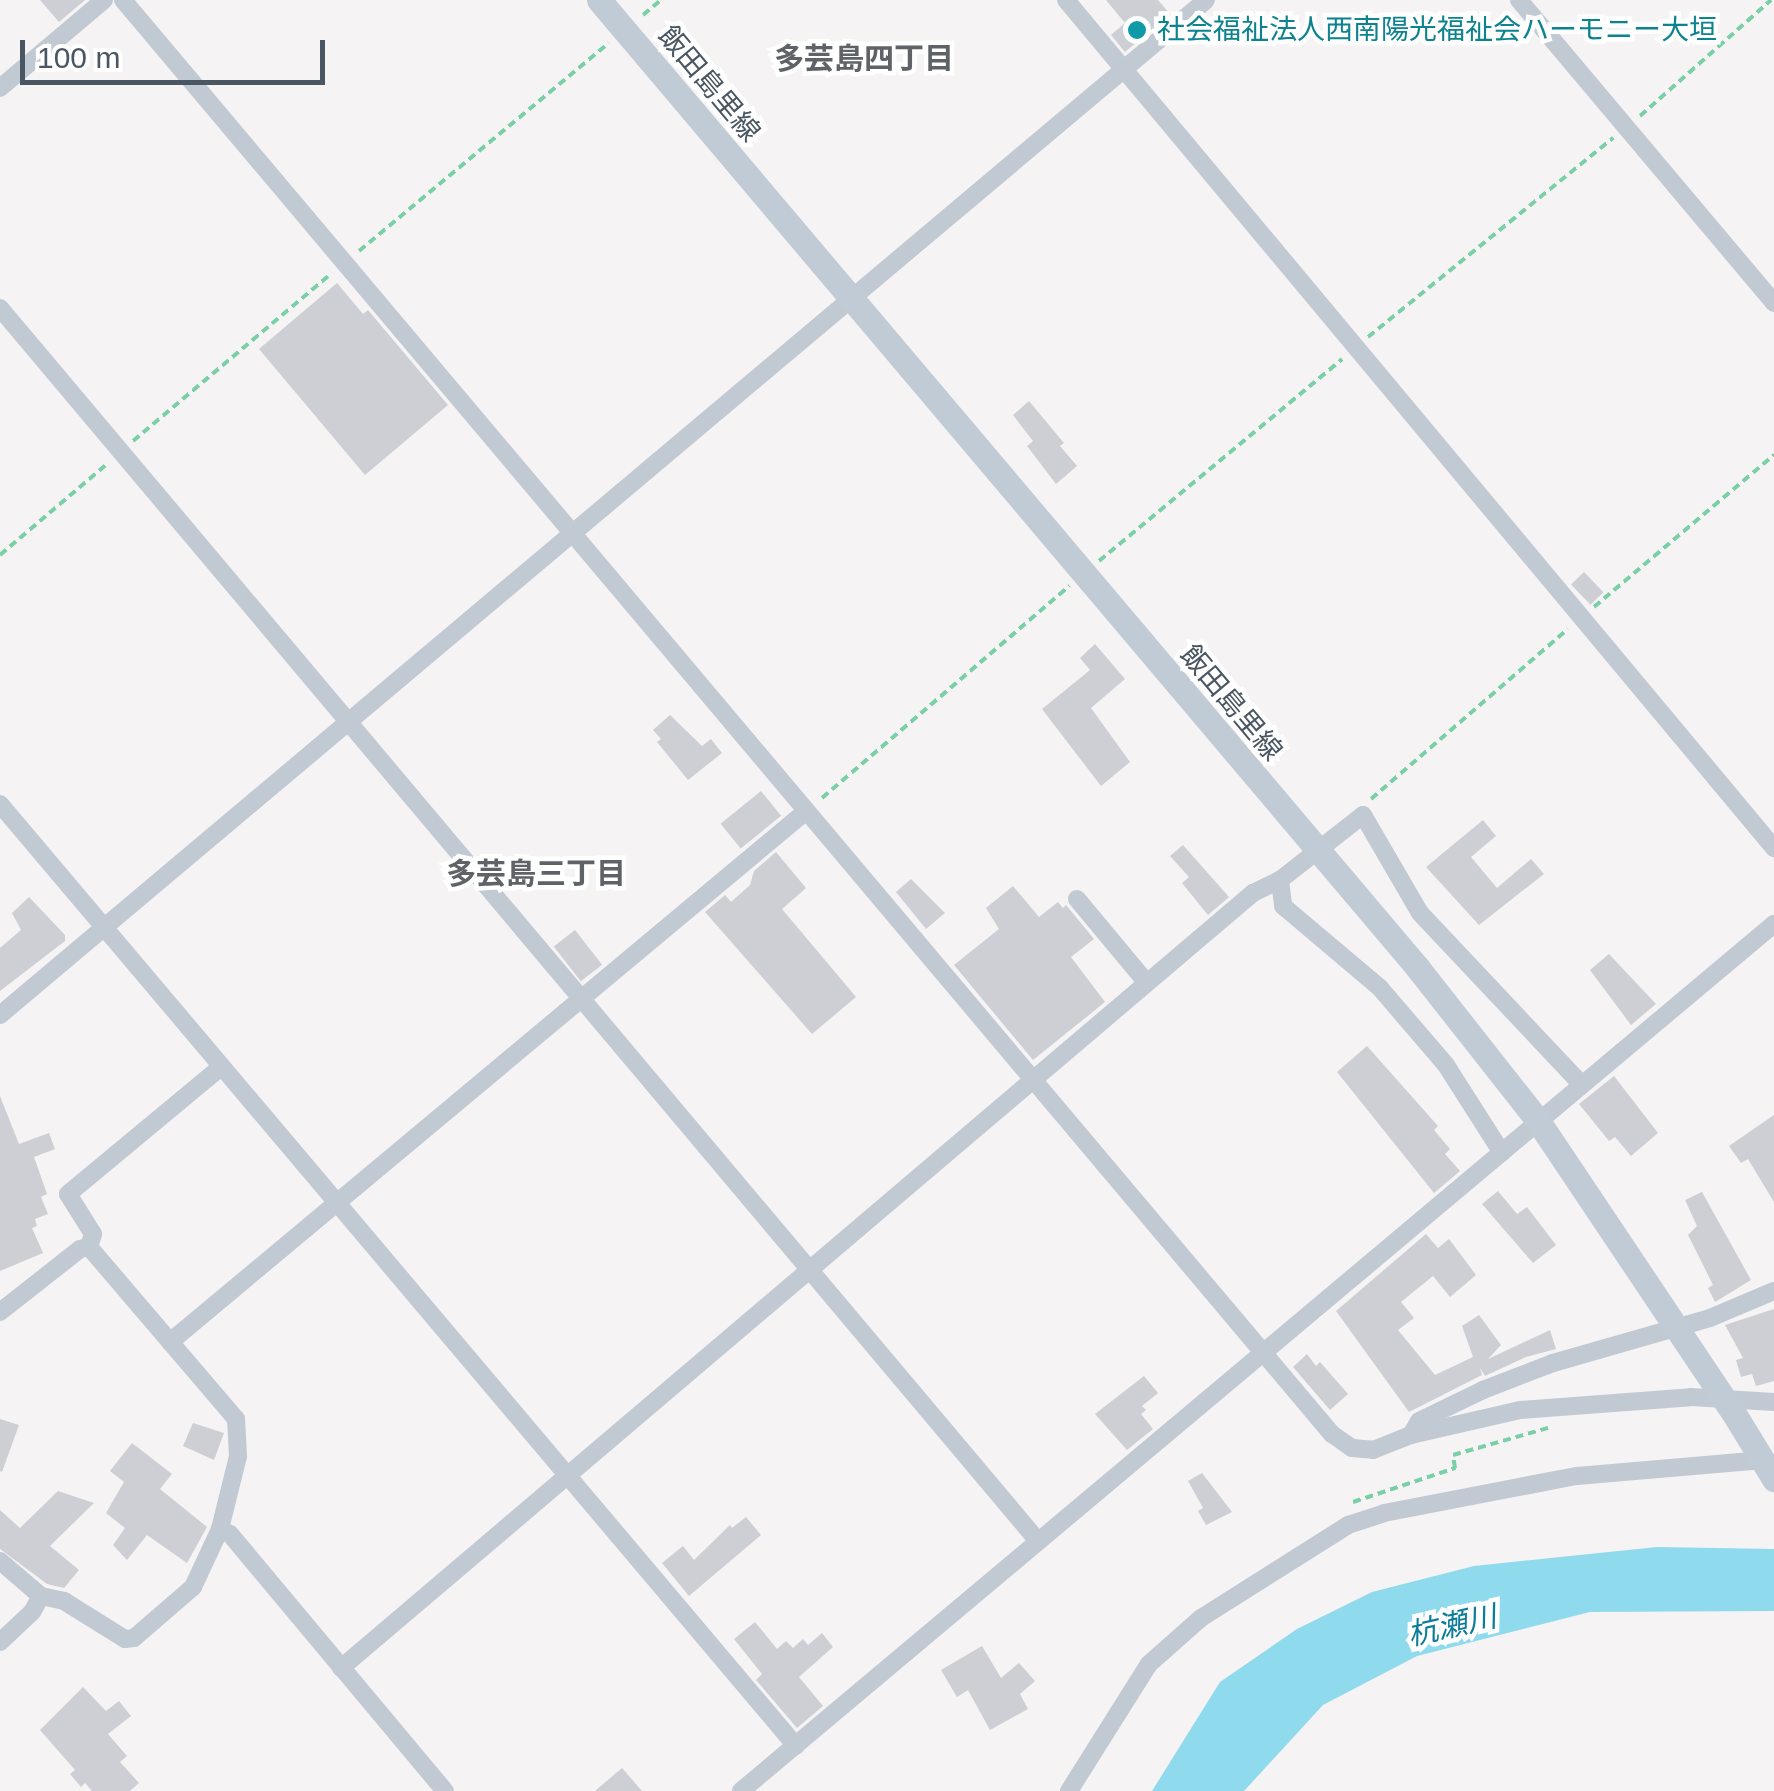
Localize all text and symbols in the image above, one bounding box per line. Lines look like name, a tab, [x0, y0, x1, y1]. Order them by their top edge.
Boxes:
place label: 社会福祉法人西南陽光福祉会ハーモニー大垣	[1157, 13, 1717, 47]
marker: 社会福祉法人西南陽光福祉会ハーモニー大垣	[1126, 19, 1148, 41]
scale bar	[25, 20, 330, 82]
street label: 飯田島里線	[651, 20, 767, 148]
text: 100 m	[37, 41, 120, 74]
district label: 多芸島四丁目	[774, 41, 954, 77]
street label: 飯田島里線	[1173, 639, 1289, 767]
district label: 多芸島三丁目	[446, 856, 626, 892]
water label: 杭瀬川	[1404, 1598, 1500, 1654]

